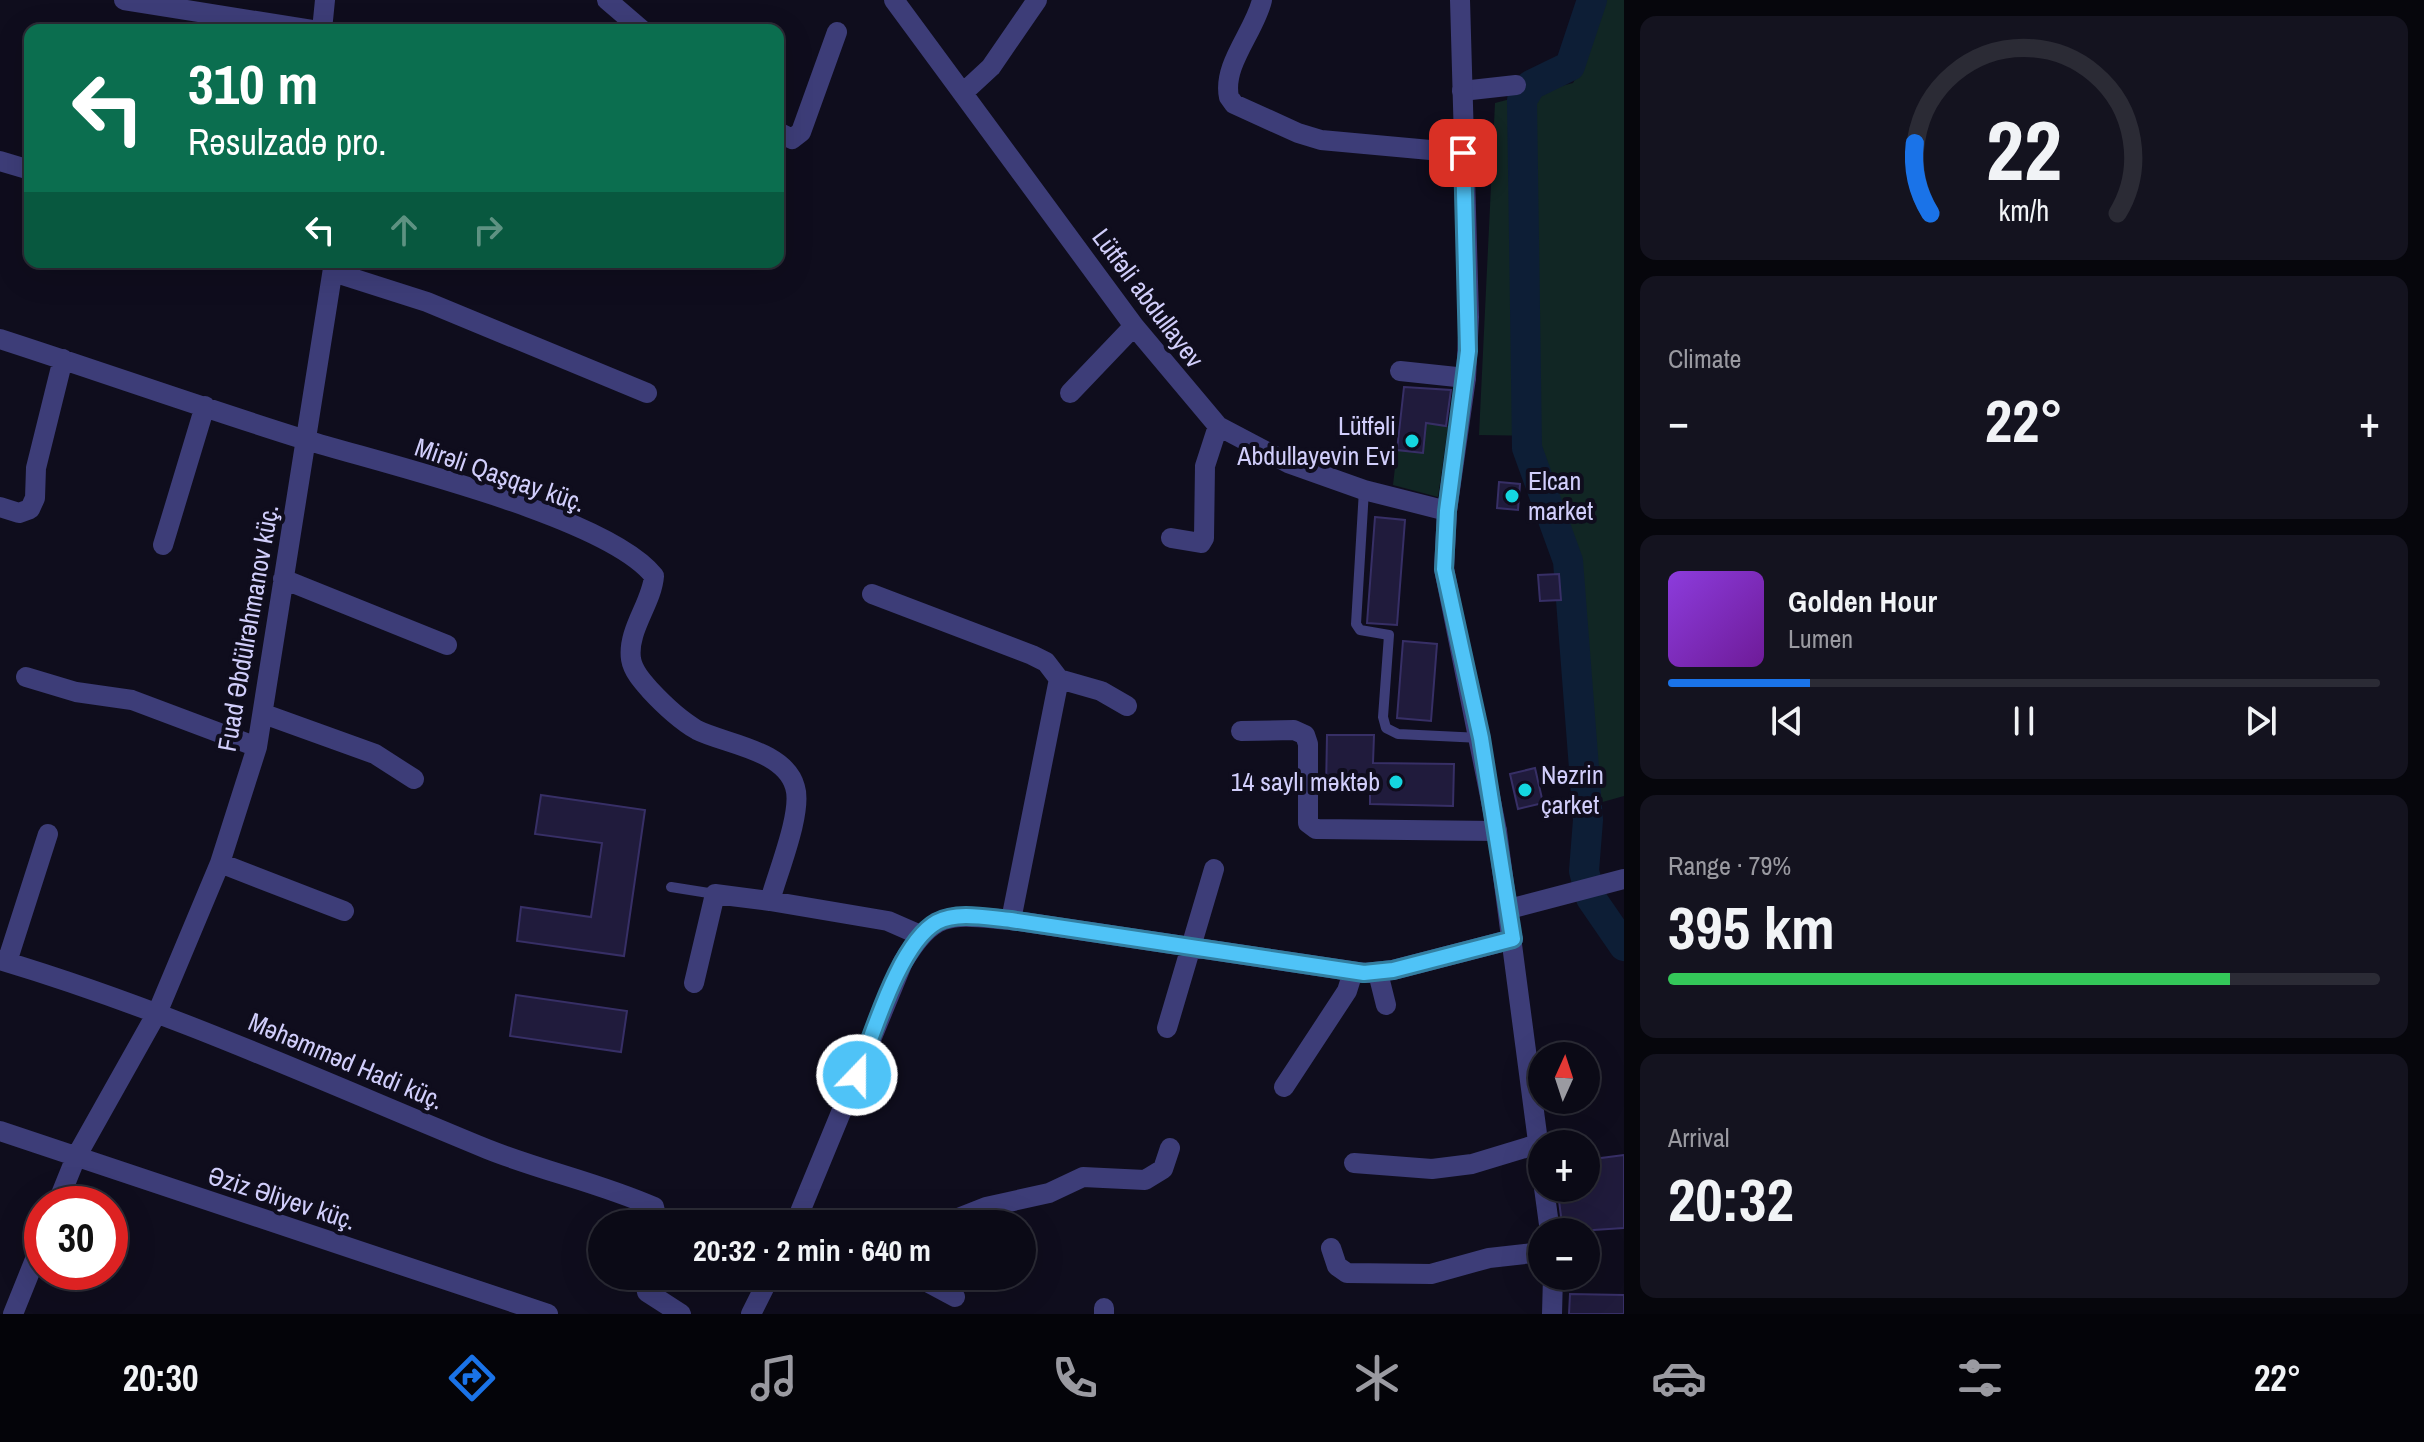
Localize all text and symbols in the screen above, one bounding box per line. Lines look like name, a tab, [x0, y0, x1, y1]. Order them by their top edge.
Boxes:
text: 310 m	[188, 46, 318, 121]
icon: left	[56, 56, 160, 160]
text: 22	[1986, 93, 2062, 205]
text: Rəsulzadə pro.	[188, 118, 387, 166]
pin	[1429, 119, 1497, 187]
icon: arrive	[1441, 131, 1485, 175]
text: km/h	[1999, 191, 2049, 230]
icon: left	[298, 208, 342, 252]
icon: ahead	[382, 208, 426, 252]
icon: right	[466, 208, 510, 252]
street label: Lütfəli abdullayev	[1084, 221, 1213, 375]
text: Climate	[1668, 341, 1741, 376]
text: 22°	[1985, 380, 2063, 461]
text: −	[1668, 391, 1689, 451]
text: +	[2359, 391, 2380, 451]
place label: Lütfəli Abdullayevin Evi	[1236, 408, 1396, 473]
street label: Mirəli Qaşqay küç.	[410, 429, 590, 520]
marker: Lütfəli Abdullayevin Evi	[1403, 432, 1421, 450]
place label: Elcan market	[1528, 463, 1593, 528]
marker: Elcan market	[1503, 487, 1521, 505]
street label: Fuad Əbdülrəhmanov küç.	[209, 502, 286, 754]
text: Golden Hour	[1788, 581, 1937, 621]
text: Lumen	[1788, 621, 1853, 656]
icon: previous	[1765, 699, 1809, 743]
icon: pause	[2002, 699, 2046, 743]
icon: next	[2239, 699, 2283, 743]
place label: Nəzrin çarket	[1541, 757, 1604, 822]
place label: 14 saylı məktəb	[1231, 764, 1380, 799]
marker: 14 saylı məktəb	[1387, 773, 1405, 791]
marker: Nəzrin çarket	[1516, 781, 1534, 799]
text: Range · 79%	[1668, 848, 1791, 883]
text: 395 km	[1668, 887, 1835, 968]
street label: Məhəmməd Hadi küç.	[243, 1004, 449, 1117]
position arrow	[815, 1033, 899, 1117]
north arrow	[1528, 1042, 1600, 1114]
map controls	[1528, 1042, 1600, 1290]
text: Arrival	[1668, 1120, 1730, 1155]
button: +	[1528, 1130, 1600, 1202]
street label: Əziz Əliyev küç.	[204, 1157, 360, 1238]
text: 20:32	[1668, 1159, 1794, 1240]
speed limit sign: 30	[24, 1186, 128, 1290]
button: −	[1528, 1218, 1600, 1290]
text: 20:32 · 2 min · 640 m	[693, 1230, 931, 1270]
icon: directions	[444, 1350, 500, 1406]
icon: music	[746, 1350, 802, 1406]
icon: phone	[1047, 1350, 1103, 1406]
icon: climate	[1349, 1350, 1405, 1406]
icon: car	[1651, 1350, 1707, 1406]
icon: filters	[1952, 1350, 2008, 1406]
text: 20:30	[123, 1354, 198, 1402]
text: 22°	[2254, 1354, 2301, 1402]

